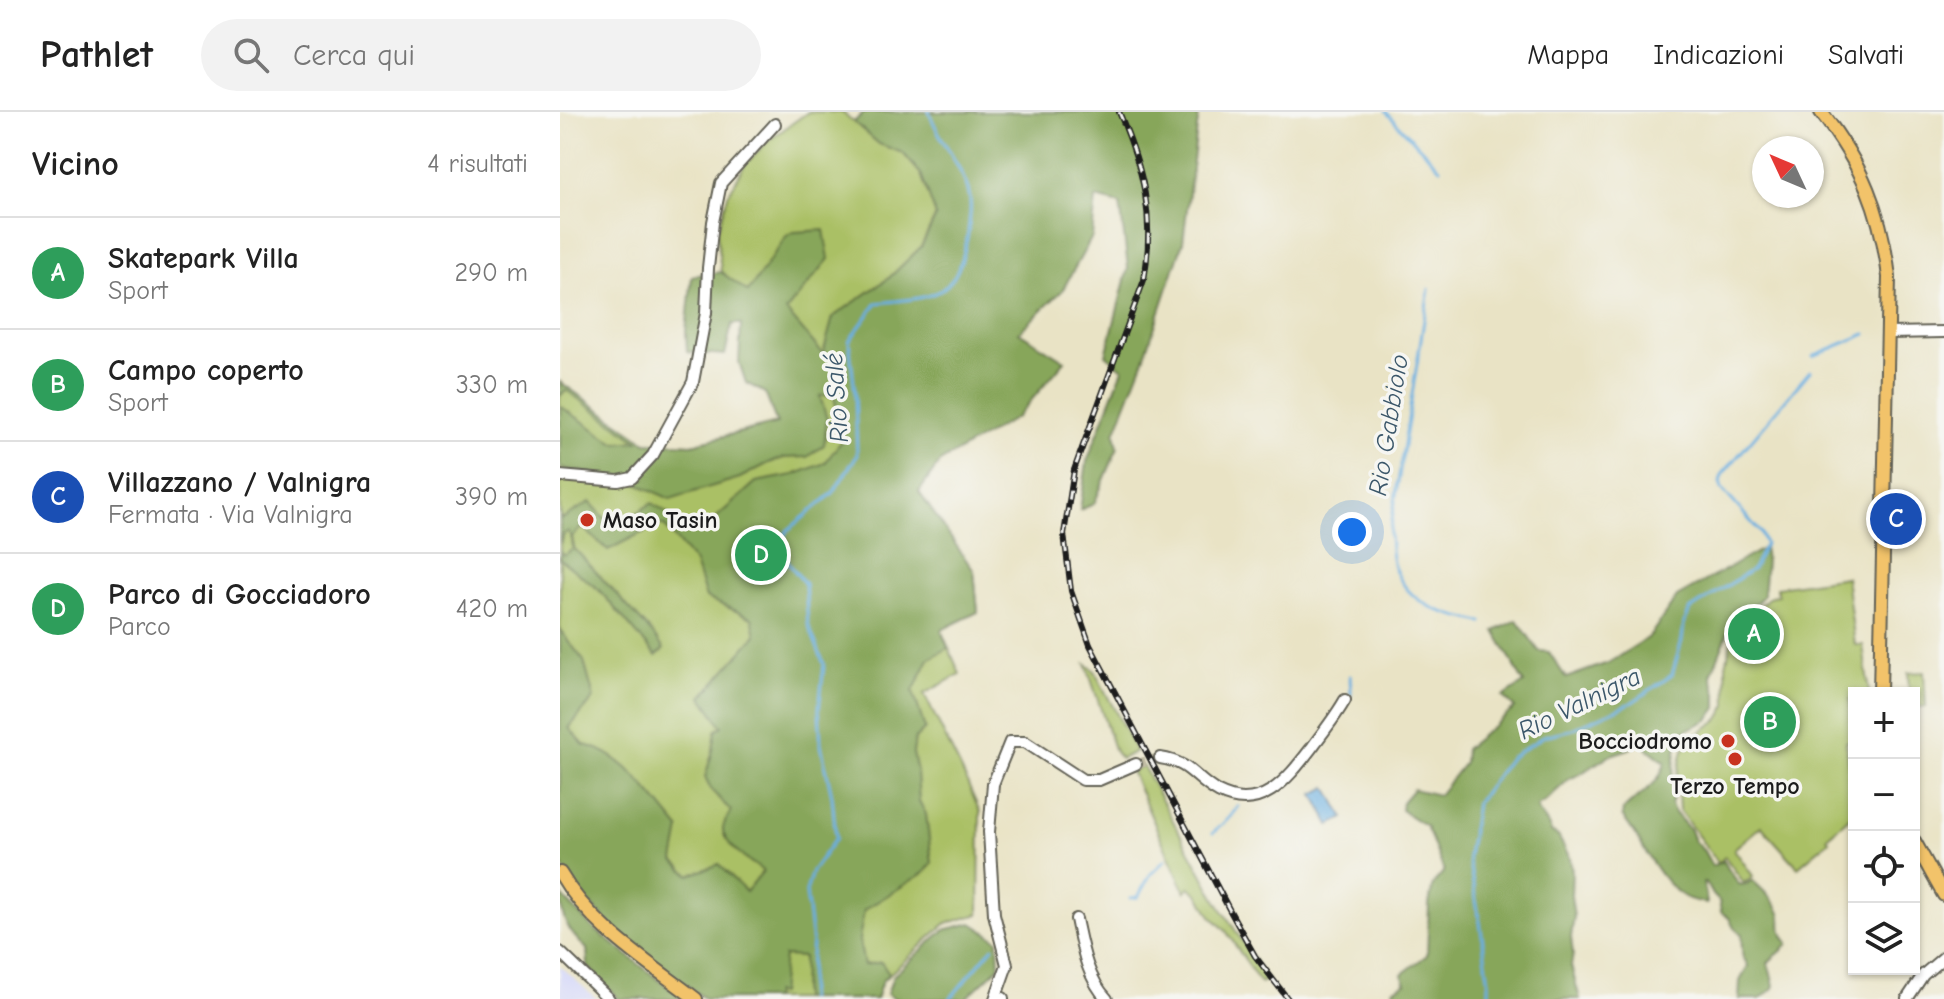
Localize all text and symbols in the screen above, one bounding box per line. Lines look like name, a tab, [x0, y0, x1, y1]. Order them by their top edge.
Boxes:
search box	[201, 19, 761, 91]
text: Pathlet	[40, 33, 153, 77]
icon: search	[229, 33, 273, 77]
text: Cerca qui	[293, 38, 415, 73]
text: Mappa	[1527, 39, 1609, 71]
text: Indicazioni	[1653, 39, 1784, 71]
text: Salvati	[1828, 39, 1904, 71]
north arrow	[1752, 136, 1824, 208]
text: Vicino	[32, 144, 119, 184]
text: 4 risultati	[427, 149, 528, 179]
text: Skatepark Villa	[108, 241, 299, 276]
text: A	[51, 258, 65, 288]
text: 290 m	[455, 258, 528, 288]
text: Sport	[108, 276, 168, 306]
water label: Rio Salé	[819, 352, 855, 444]
water label: Rio Gabbiolo	[1363, 352, 1415, 498]
text: Campo coperto	[108, 353, 304, 388]
text: B	[50, 370, 66, 400]
text: 330 m	[456, 370, 528, 400]
text: Sport	[108, 388, 168, 418]
text: Villazzano / Valnigra	[108, 465, 371, 500]
text: C	[50, 482, 66, 512]
text: 390 m	[455, 482, 528, 512]
pin: C	[1870, 489, 1922, 549]
text: Fermata · Via Valnigra	[108, 500, 353, 530]
place label: Maso Tasin	[603, 506, 718, 534]
marker: Maso Tasin	[578, 511, 596, 529]
your location	[1332, 512, 1372, 552]
pin: D	[735, 525, 787, 585]
text: Parco di Gocciadoro	[108, 577, 371, 612]
text: D	[50, 594, 66, 624]
text: 420 m	[456, 594, 528, 624]
pin: A	[1728, 604, 1780, 664]
text: Parco	[108, 612, 171, 642]
water label: Rio Valnigra	[1513, 661, 1646, 746]
map controls	[1848, 687, 1920, 975]
button: +	[1848, 687, 1920, 759]
pin: B	[1744, 692, 1796, 752]
place label: Bocciodromo	[1578, 727, 1712, 755]
marker: Bocciodromo	[1719, 732, 1737, 750]
marker: Terzo Tempo	[1726, 750, 1744, 768]
button: −	[1848, 759, 1920, 831]
place label: Terzo Tempo	[1670, 772, 1800, 800]
button: locate	[1848, 831, 1920, 903]
button: layers	[1848, 903, 1920, 975]

